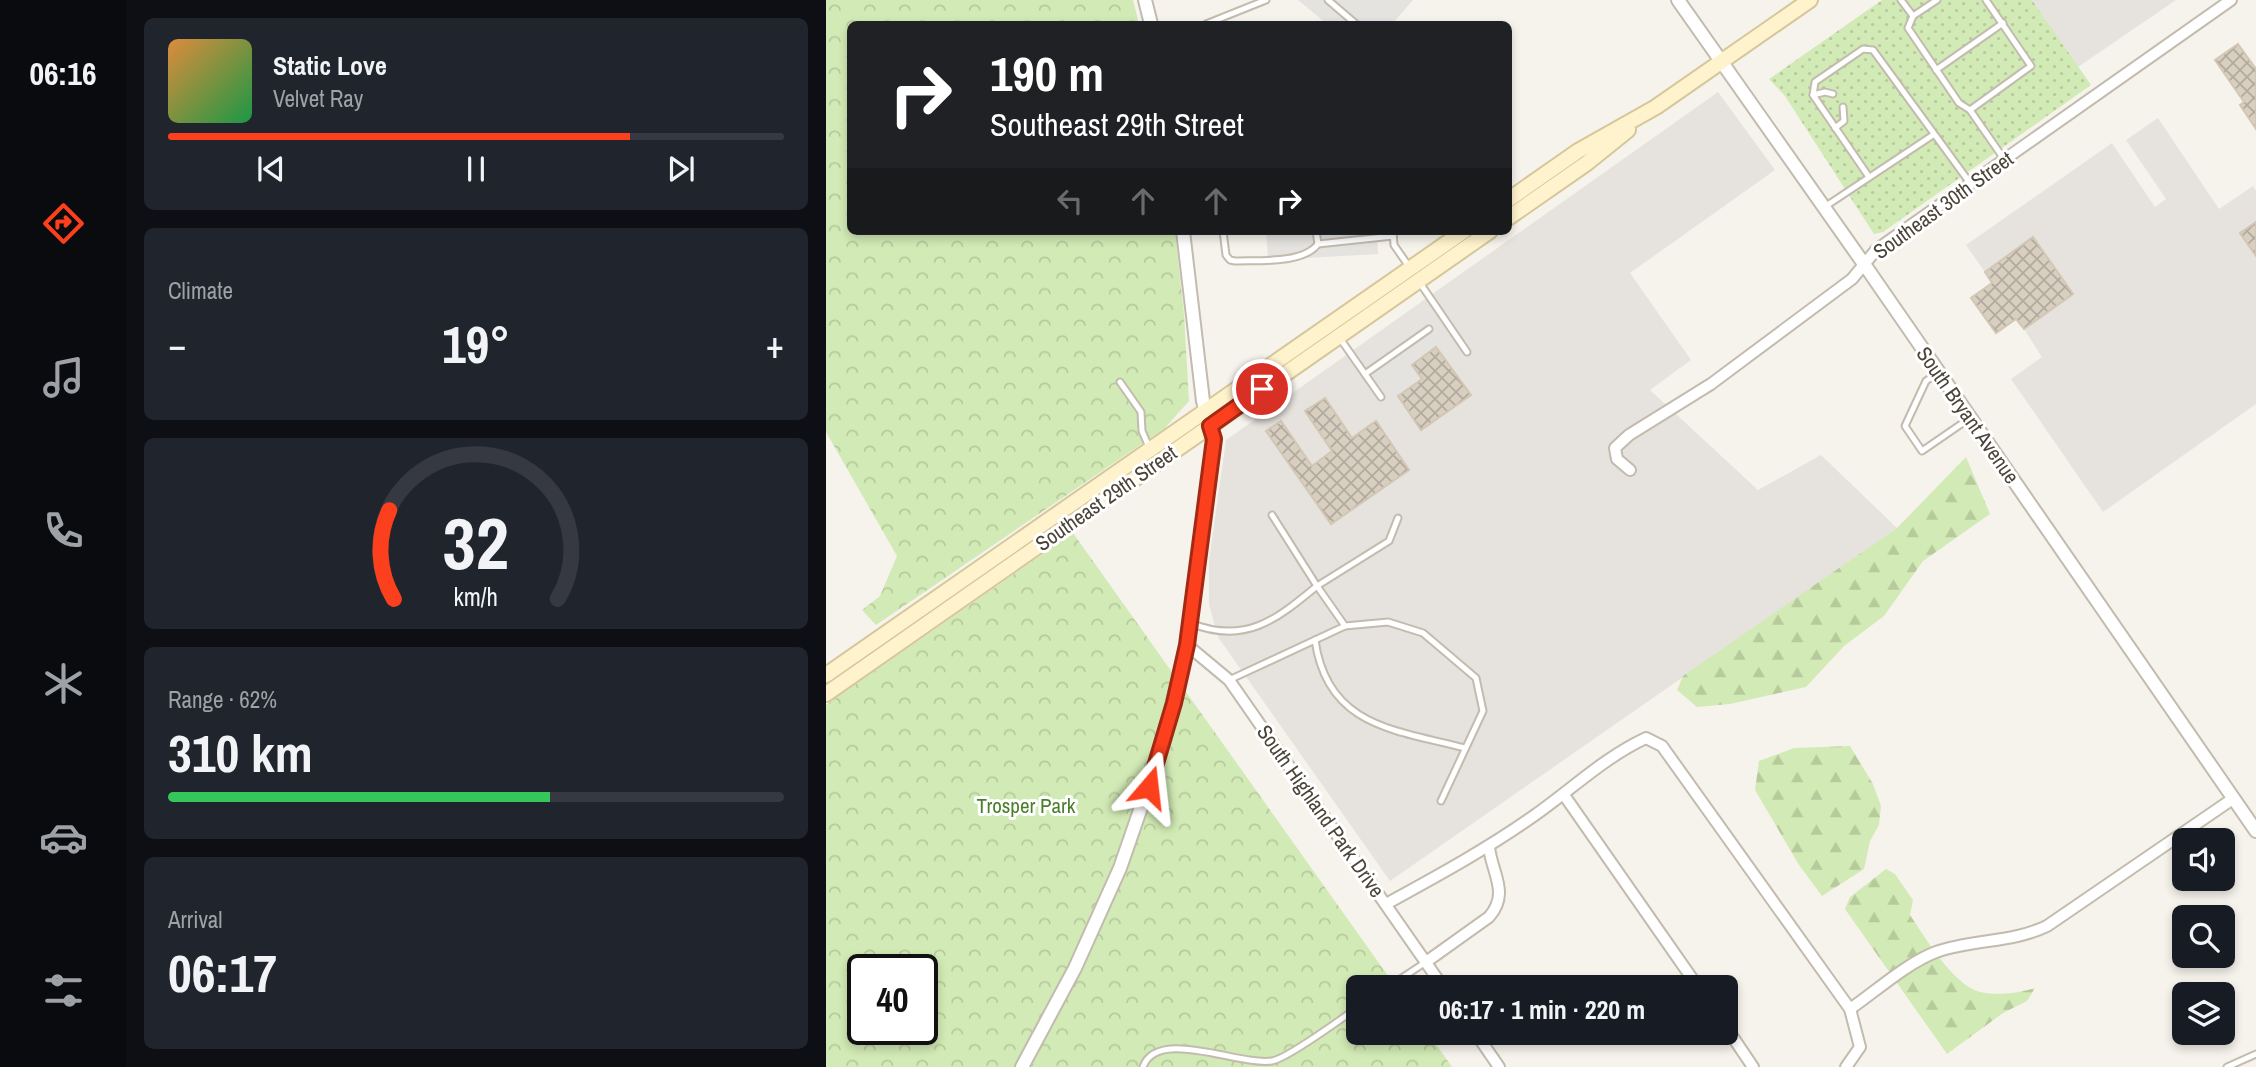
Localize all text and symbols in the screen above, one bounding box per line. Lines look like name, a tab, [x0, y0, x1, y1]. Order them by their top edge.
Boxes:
text: 190 m	[990, 40, 1104, 106]
text: Static Love	[273, 48, 387, 83]
icon: right	[875, 49, 966, 140]
text: 06:16	[29, 52, 97, 95]
text: Velvet Ray	[273, 83, 363, 114]
text: Southeast 29th Street	[990, 103, 1244, 146]
street label: Southeast 30th Street	[1867, 144, 2019, 266]
icon: previous	[252, 150, 290, 188]
icon: pause	[457, 150, 495, 188]
icon: next	[662, 150, 700, 188]
icon: left	[1051, 182, 1089, 220]
icon: ahead	[1124, 182, 1162, 220]
icon: ahead	[1197, 182, 1235, 220]
icon: right	[1270, 182, 1308, 220]
icon: directions	[39, 199, 88, 248]
text: Climate	[168, 275, 233, 306]
text: 19°	[442, 309, 510, 379]
text: −	[168, 319, 186, 370]
text: +	[766, 319, 784, 370]
street label: South Bryant Avenue	[1910, 341, 2026, 489]
icon: music	[39, 353, 88, 402]
pin	[1232, 359, 1292, 419]
icon: arrive	[1243, 370, 1281, 408]
street label: Southeast 29th Street	[1029, 438, 1183, 558]
text: 32	[443, 495, 509, 593]
icon: phone	[39, 506, 88, 555]
text: km/h	[454, 580, 498, 614]
icon: climate	[39, 659, 88, 708]
text: Range · 62%	[168, 684, 277, 715]
text: 310 km	[168, 718, 313, 788]
street label: South Highland Park Drive	[1250, 719, 1392, 903]
position arrow	[1112, 750, 1186, 824]
park label: Trosper Park	[977, 791, 1076, 820]
icon: car	[39, 813, 88, 862]
map controls	[2172, 828, 2235, 1045]
button: sound	[2172, 828, 2235, 891]
text: Arrival	[168, 904, 223, 935]
button: search	[2172, 905, 2235, 968]
text: 06:17	[168, 938, 277, 1008]
speed limit sign: 40	[847, 954, 938, 1045]
icon: filters	[39, 966, 88, 1015]
button: layers	[2172, 982, 2235, 1045]
text: 06:17 · 1 min · 220 m	[1439, 992, 1645, 1027]

